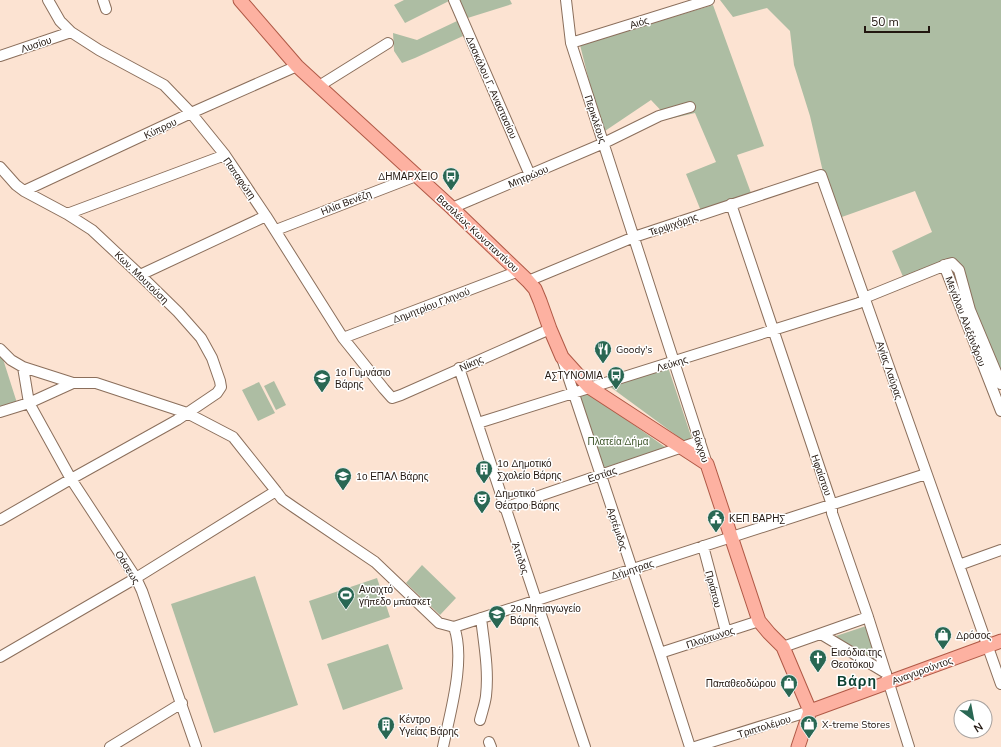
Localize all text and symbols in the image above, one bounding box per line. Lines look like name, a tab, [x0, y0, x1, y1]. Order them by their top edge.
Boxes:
scale bar	[865, 8, 929, 34]
street label: Αιός	[628, 13, 651, 32]
text: 50 m	[871, 14, 899, 30]
street label: Λυσίου	[19, 33, 53, 56]
street label: Δασκάλου Γ. Αναστασίου	[462, 34, 520, 141]
street label: Περικλέους	[581, 93, 609, 145]
street label: Κύπρου	[142, 115, 179, 143]
street label: Παπαφώτη	[220, 155, 259, 202]
street label: Μητρώου	[506, 162, 551, 192]
bus stop icon: ΔΗΜΑΡΧΕΙΟ	[441, 166, 461, 191]
place label: ΔΗΜΑΡΧΕΙΟ	[378, 170, 438, 184]
street label: Ηλία Βενέζη	[319, 187, 374, 219]
street label: Βασιλέως Κωνσταντίνου	[433, 192, 522, 276]
street label: Τερψιχόρης	[647, 210, 700, 240]
street label: Κων. Μουτούση	[111, 248, 171, 307]
street label: Μεγάλου Αλεξάνδρου	[941, 274, 989, 368]
street label: Δημητρίου Γληνού	[391, 285, 472, 327]
restaurant icon: Goody's	[593, 339, 613, 364]
street label: Αγίας Λαύρας	[872, 339, 906, 402]
place label: Goody's	[616, 343, 653, 357]
street label: Νίκης	[457, 352, 486, 375]
street label: Λεύκης	[655, 353, 690, 375]
bus stop icon: ΑΣΤΥΝΟΜΙΑ	[606, 365, 626, 390]
place label: 1ο Γυμνάσιο Βάρης	[335, 366, 391, 392]
school or university icon: 1ο Γυμνάσιο Βάρης	[312, 368, 332, 393]
place label: ΑΣΤΥΝΟΜΙΑ	[545, 369, 603, 383]
street label: Βάκχου	[688, 428, 712, 464]
park label: Πλατεία Δήμα	[587, 435, 649, 449]
street label: Ηφαίστου	[807, 453, 835, 498]
place label: 1ο Δημοτικό Σχολείο Βάρης	[497, 457, 562, 483]
building icon: 1ο Δημοτικό Σχολείο Βάρης	[474, 459, 494, 484]
street label: Εστίας	[586, 463, 619, 486]
school or university icon: 1ο ΕΠΑΛ Βάρης	[333, 466, 353, 491]
place label: 1ο ΕΠΑΛ Βάρης	[356, 470, 429, 484]
place label: Δημοτικό Θέατρο Βάρης	[495, 487, 559, 513]
theatre icon: Δημοτικό Θέατρο Βάρης	[472, 489, 492, 514]
street label: Αρτέμιδος	[604, 506, 631, 553]
public building icon: ΚΕΠ ΒΑΡΗΣ	[706, 508, 726, 533]
place label: ΚΕΠ ΒΑΡΗΣ	[729, 512, 785, 526]
street label: Άττιδος	[508, 541, 532, 576]
street label: Οάσεως	[111, 548, 143, 587]
street label: Δήμητρας	[609, 556, 656, 583]
street label: Πριάπου	[701, 569, 725, 609]
place label: Ανοιχτό γήπεδο μπάσκετ	[359, 583, 430, 609]
sports icon: Ανοιχτό γήπεδο μπάσκετ	[336, 585, 356, 610]
place label: 2ο Νηπιαγωγείο Βάρης	[510, 602, 581, 628]
school or university icon: 2ο Νηπιαγωγείο Βάρης	[487, 604, 507, 629]
street label: Πλούτωνος	[684, 623, 736, 652]
shop icon: Δρόσος	[933, 625, 953, 650]
place label: Δρόσος	[956, 629, 991, 643]
place label: Εισόδια της Θεοτόκου	[831, 646, 882, 672]
church icon: Εισόδια της Θεοτόκου	[808, 648, 828, 673]
street label: Αναγυρούντος	[890, 653, 955, 688]
district label: Βάρη	[837, 672, 877, 691]
shop icon: Παπαθεοδώρου	[779, 673, 799, 698]
place label: Παπαθεοδώρου	[706, 677, 776, 691]
north arrow	[953, 699, 993, 739]
street label: Τριπτολέμου	[736, 712, 793, 742]
place label: Κέντρο Υγείας Βάρης	[399, 713, 459, 739]
shop icon: X-treme Stores	[799, 714, 819, 739]
building icon: Κέντρο Υγείας Βάρης	[376, 715, 396, 740]
place label: X-treme Stores	[822, 718, 890, 732]
text: N	[971, 719, 986, 736]

